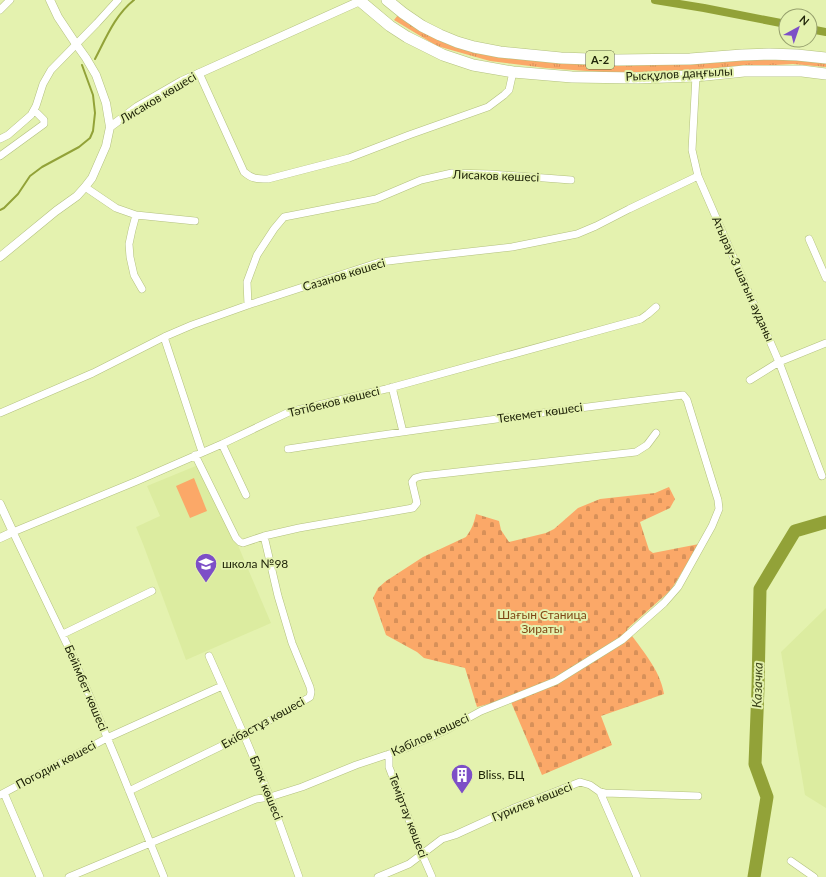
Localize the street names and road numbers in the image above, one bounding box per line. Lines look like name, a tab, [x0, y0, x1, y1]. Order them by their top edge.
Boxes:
road number: A-2	[586, 51, 614, 69]
street label: Рысқұлов даңғылы	[625, 63, 733, 84]
street label: Лисаков көшесі	[116, 69, 199, 127]
street label: Лисаков көшесі	[451, 166, 540, 185]
street label: Атырау-3 шағын ауданы	[709, 214, 778, 344]
street label: Сазанов көшесі	[301, 255, 387, 294]
street label: Тәтібеков көшесі	[287, 383, 381, 420]
street label: Текемет көшесі	[496, 399, 584, 426]
street label: Бейімбет көшесі	[62, 643, 111, 733]
street label: Екібастұз көшесі	[219, 693, 307, 752]
street label: Кабілов көшесі	[388, 710, 471, 759]
street label: Погодин көшесі	[13, 737, 98, 792]
street label: Блок көшесі	[247, 753, 286, 822]
street label: Теміртау көшесі	[386, 772, 431, 860]
street label: Гурилев көшесі	[490, 779, 574, 824]

